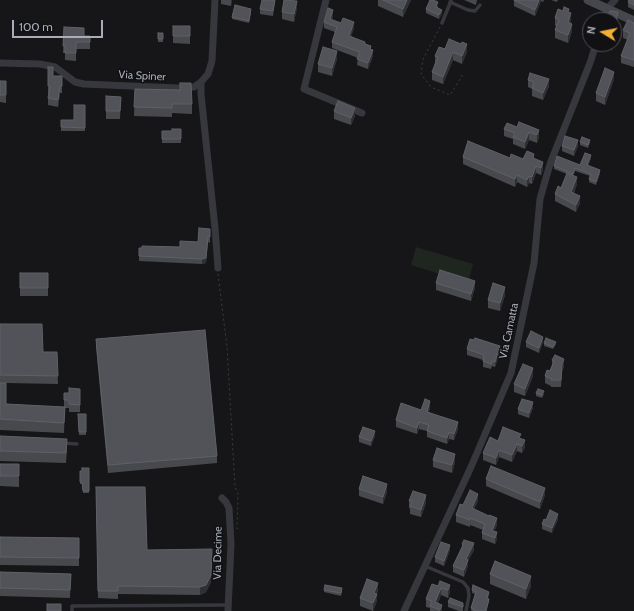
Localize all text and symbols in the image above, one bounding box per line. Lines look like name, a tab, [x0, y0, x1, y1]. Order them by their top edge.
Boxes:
scale bar	[14, 12, 105, 38]
north arrow	[582, 12, 622, 52]
text: 100 m	[19, 19, 53, 34]
text: N	[584, 25, 599, 35]
street label: Via Spiner	[118, 68, 166, 84]
street label: Via Camatta	[497, 302, 521, 360]
street label: Via Decime	[211, 526, 225, 580]

